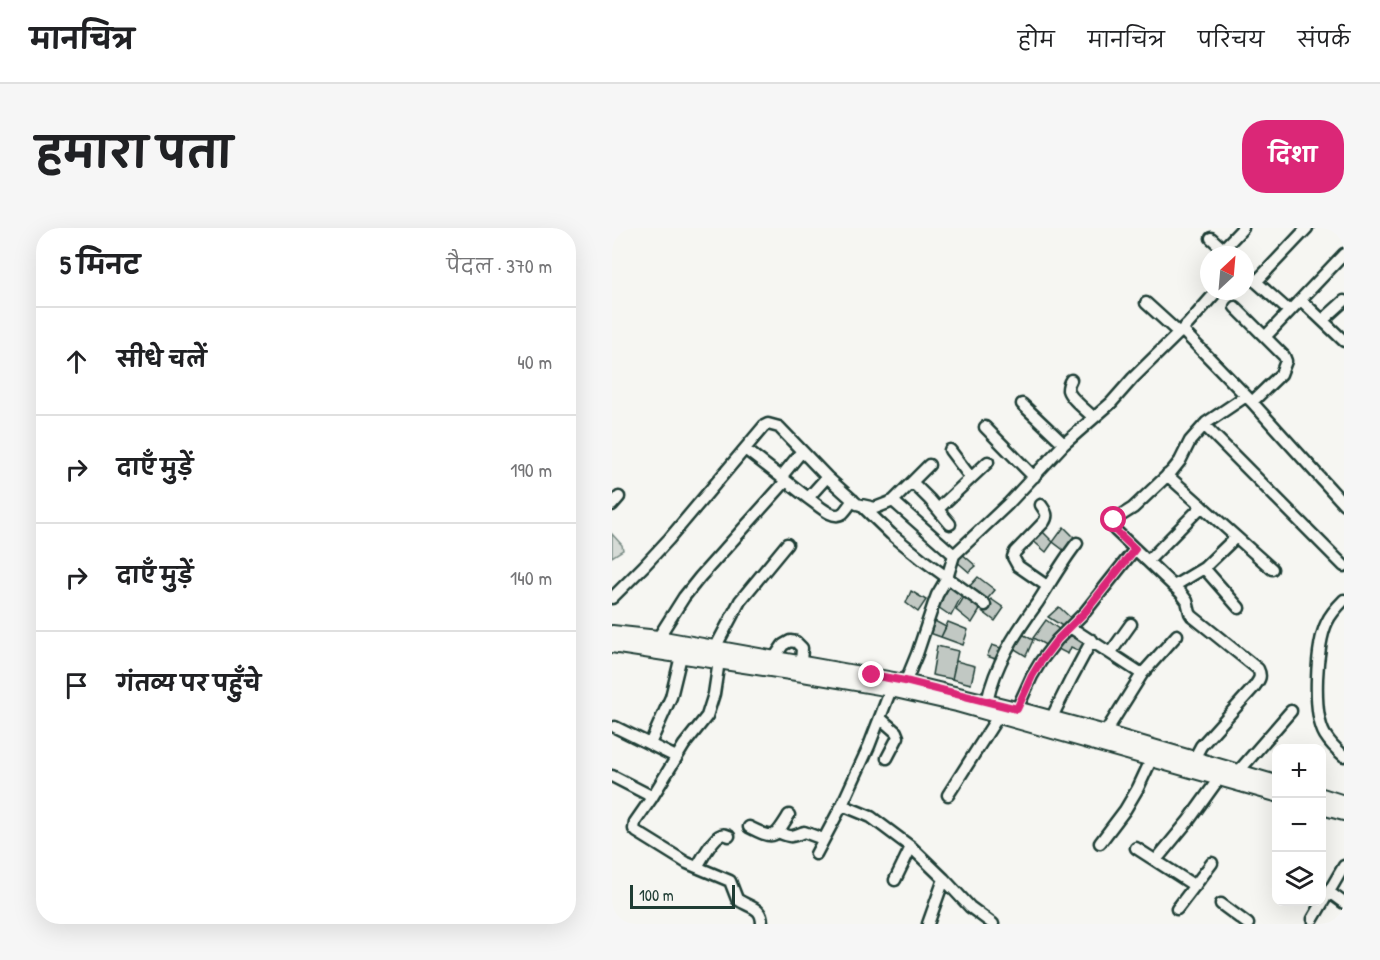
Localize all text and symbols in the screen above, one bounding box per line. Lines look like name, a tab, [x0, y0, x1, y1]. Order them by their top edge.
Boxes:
text: मानचित्र	[30, 20, 134, 58]
text: होम	[1018, 25, 1055, 54]
text: मानचित्र	[1088, 25, 1165, 54]
text: परिचय	[1198, 25, 1264, 54]
text: संपर्क	[1297, 25, 1350, 54]
button: दिशा	[1242, 120, 1344, 193]
text: हमारा पता	[36, 123, 232, 180]
north arrow	[1200, 246, 1254, 300]
text: 5 मिनट	[60, 247, 140, 282]
text: पैदल · 370 m	[447, 252, 552, 279]
text: सीधे चलें	[117, 344, 207, 374]
icon: ahead	[60, 345, 93, 378]
text: 40 m	[517, 348, 552, 375]
text: दाएँ मुड़ें	[117, 452, 193, 482]
icon: right	[60, 453, 93, 486]
text: 190 m	[510, 456, 552, 483]
route start	[1100, 506, 1126, 532]
text: दाएँ मुड़ें	[117, 560, 193, 590]
icon: right	[60, 561, 93, 594]
text: 140 m	[510, 564, 552, 591]
route end	[858, 661, 884, 687]
text: गंतव्य पर पहुँचे	[117, 668, 261, 698]
icon: arrive	[60, 669, 93, 702]
map controls	[1272, 744, 1326, 906]
button: +	[1272, 744, 1326, 798]
button: −	[1272, 798, 1326, 852]
button: layers	[1272, 852, 1326, 906]
scale bar	[630, 882, 735, 910]
text: 100 m	[639, 884, 674, 906]

